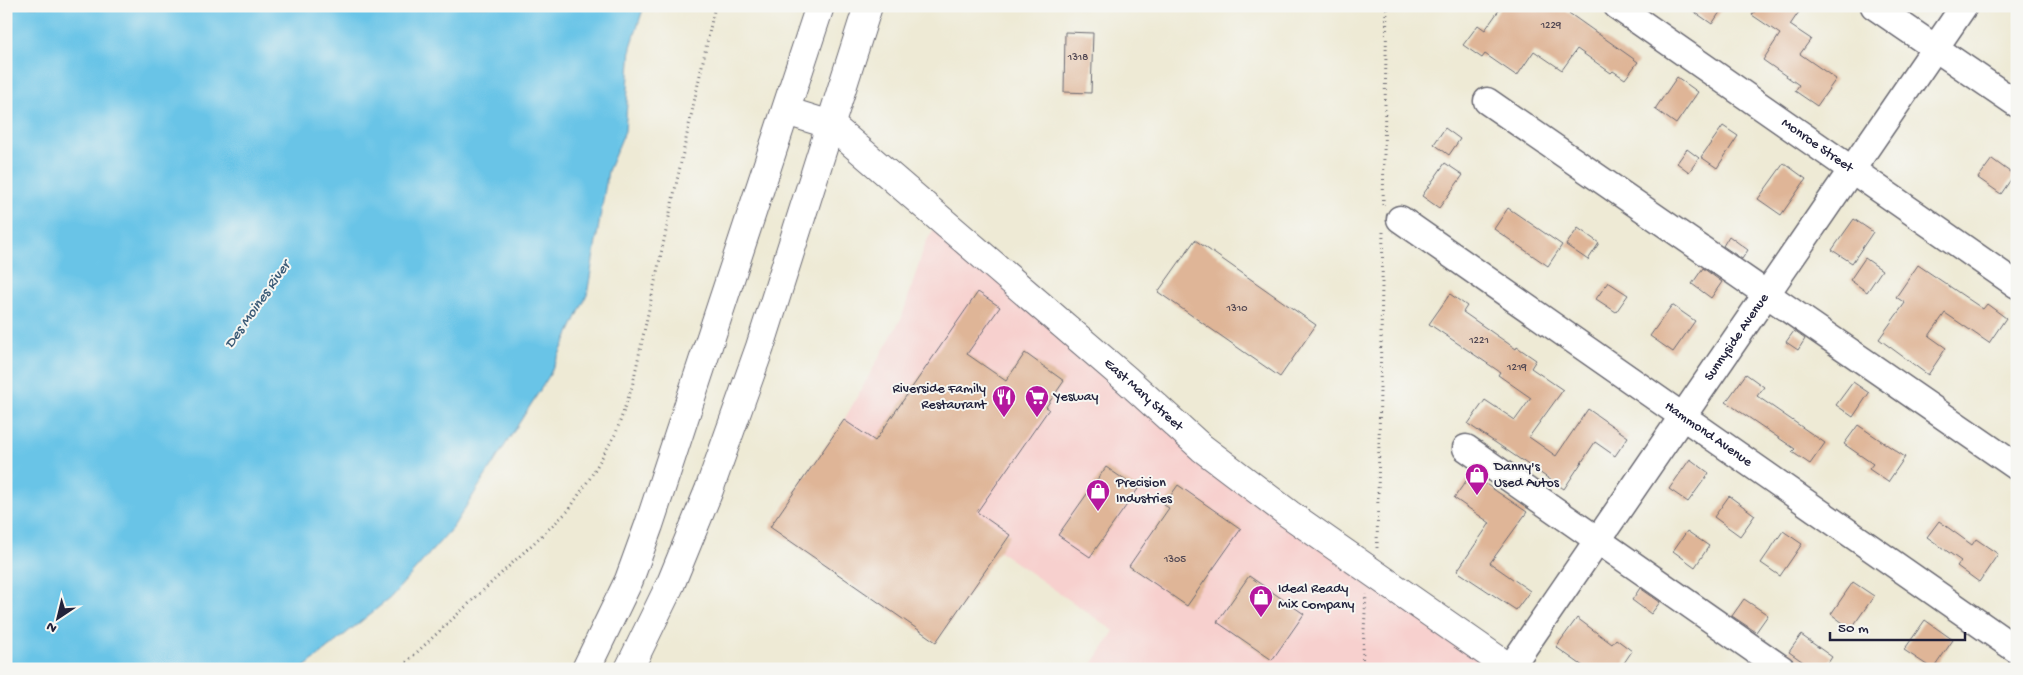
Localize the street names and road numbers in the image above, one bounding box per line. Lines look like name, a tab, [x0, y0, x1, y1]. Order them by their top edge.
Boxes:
street label: Monroe Street	[1778, 115, 1857, 177]
street label: Sunnyside Avenue	[1701, 290, 1773, 384]
street label: East Mary Street	[1100, 355, 1187, 436]
street label: Hammond Avenue	[1661, 398, 1756, 471]

